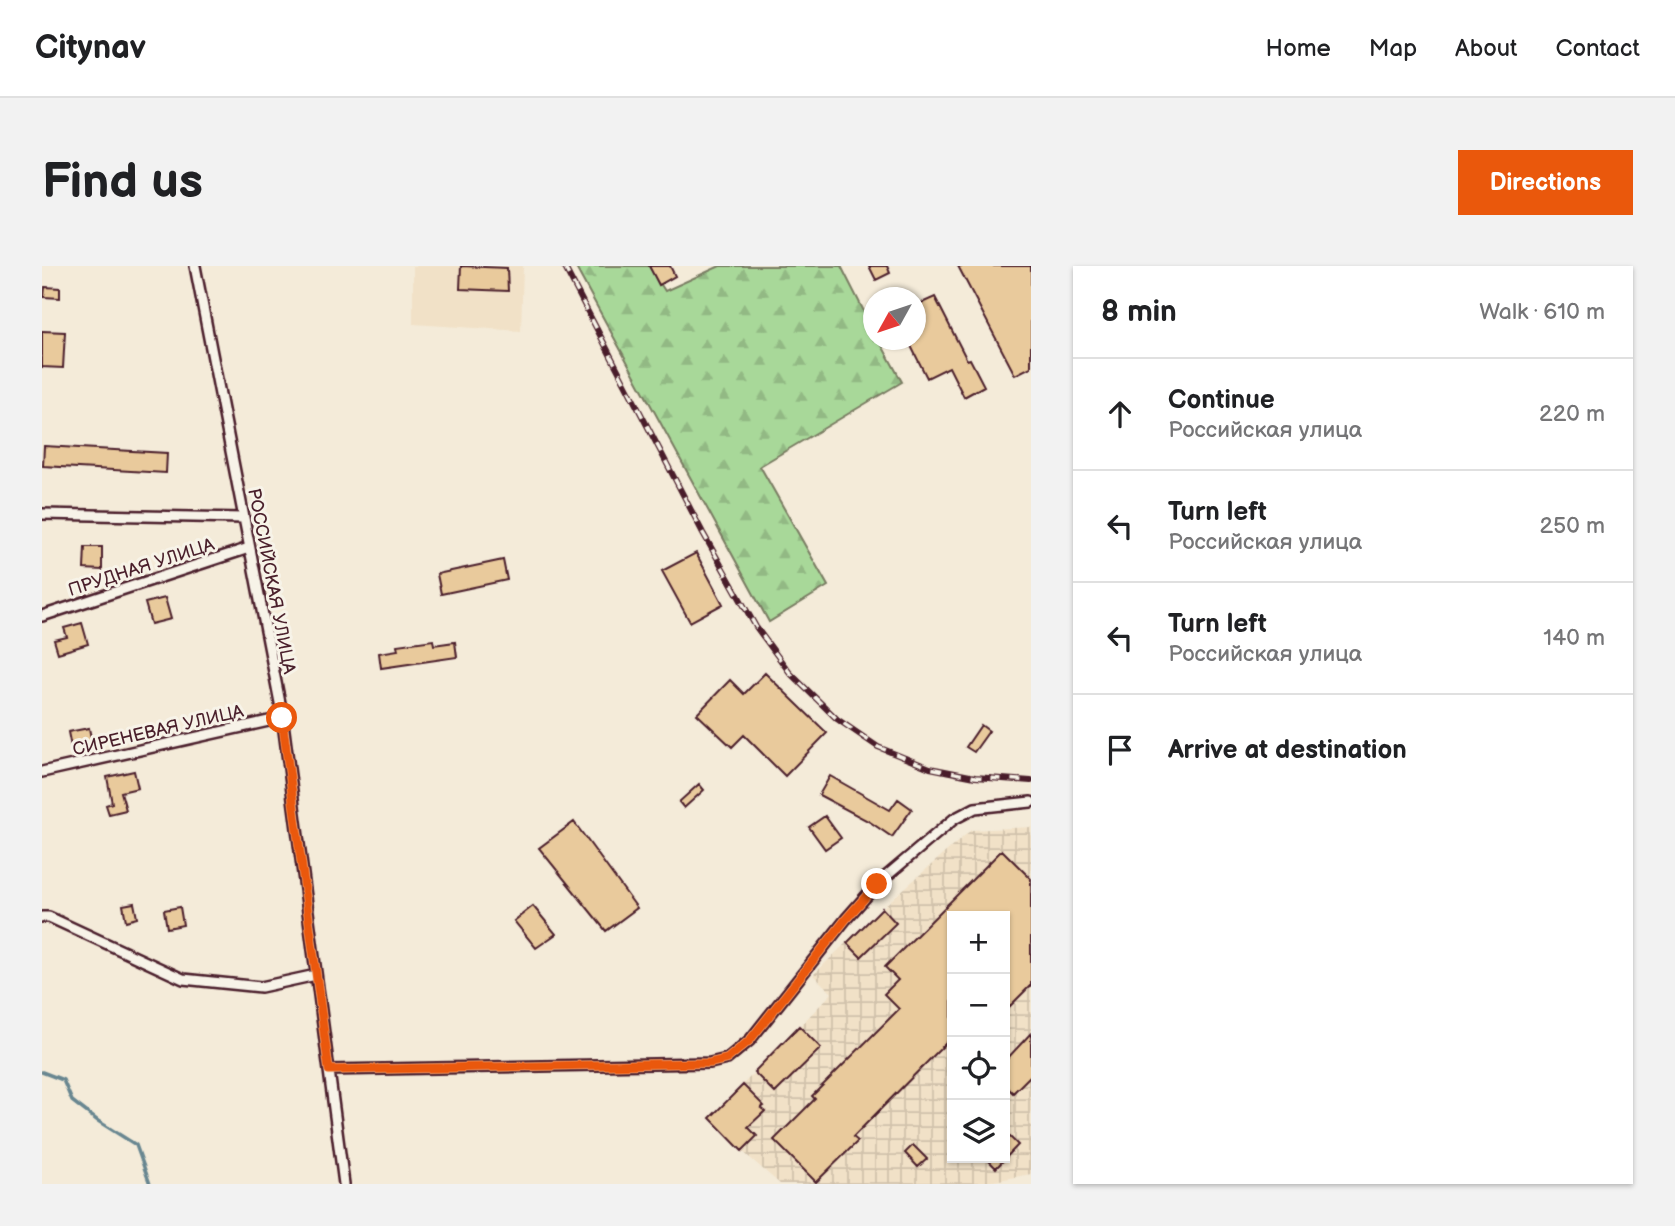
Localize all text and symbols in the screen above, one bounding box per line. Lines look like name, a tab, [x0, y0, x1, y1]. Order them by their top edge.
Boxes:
text: Citynav	[35, 28, 146, 68]
text: Home	[1266, 34, 1331, 63]
text: Map	[1369, 34, 1417, 63]
text: About	[1455, 34, 1517, 63]
text: Contact	[1555, 34, 1640, 63]
button: Directions	[1458, 150, 1633, 215]
text: Find us	[42, 153, 203, 212]
north arrow	[863, 287, 926, 350]
text: 8 min	[1101, 294, 1177, 330]
text: Walk · 610 m	[1479, 298, 1605, 326]
text: Continue	[1168, 385, 1275, 416]
icon: ahead	[1101, 395, 1139, 433]
text: 220 m	[1539, 400, 1605, 428]
text: Российская улица	[1168, 416, 1362, 444]
street label: РОССИЙСКАЯ УЛИЦА	[243, 486, 300, 676]
text: Turn left	[1168, 497, 1267, 528]
icon: left	[1101, 507, 1139, 545]
text: 250 m	[1539, 512, 1605, 540]
text: Российская улица	[1168, 528, 1362, 556]
street label: ПРУДНАЯ УЛИЦА	[65, 534, 217, 601]
text: Turn left	[1168, 609, 1267, 640]
icon: left	[1101, 619, 1139, 657]
text: 140 m	[1543, 624, 1605, 652]
text: Российская улица	[1168, 640, 1362, 668]
street label: СИРЕНЕВАЯ УЛИЦА	[71, 701, 246, 760]
route start	[266, 702, 297, 733]
icon: arrive	[1101, 731, 1139, 769]
text: Arrive at destination	[1168, 735, 1407, 766]
route end	[861, 868, 892, 899]
map controls	[947, 911, 1010, 1163]
button: +	[947, 911, 1010, 974]
button: −	[947, 974, 1010, 1037]
button: locate	[947, 1037, 1010, 1100]
button: layers	[947, 1100, 1010, 1163]

